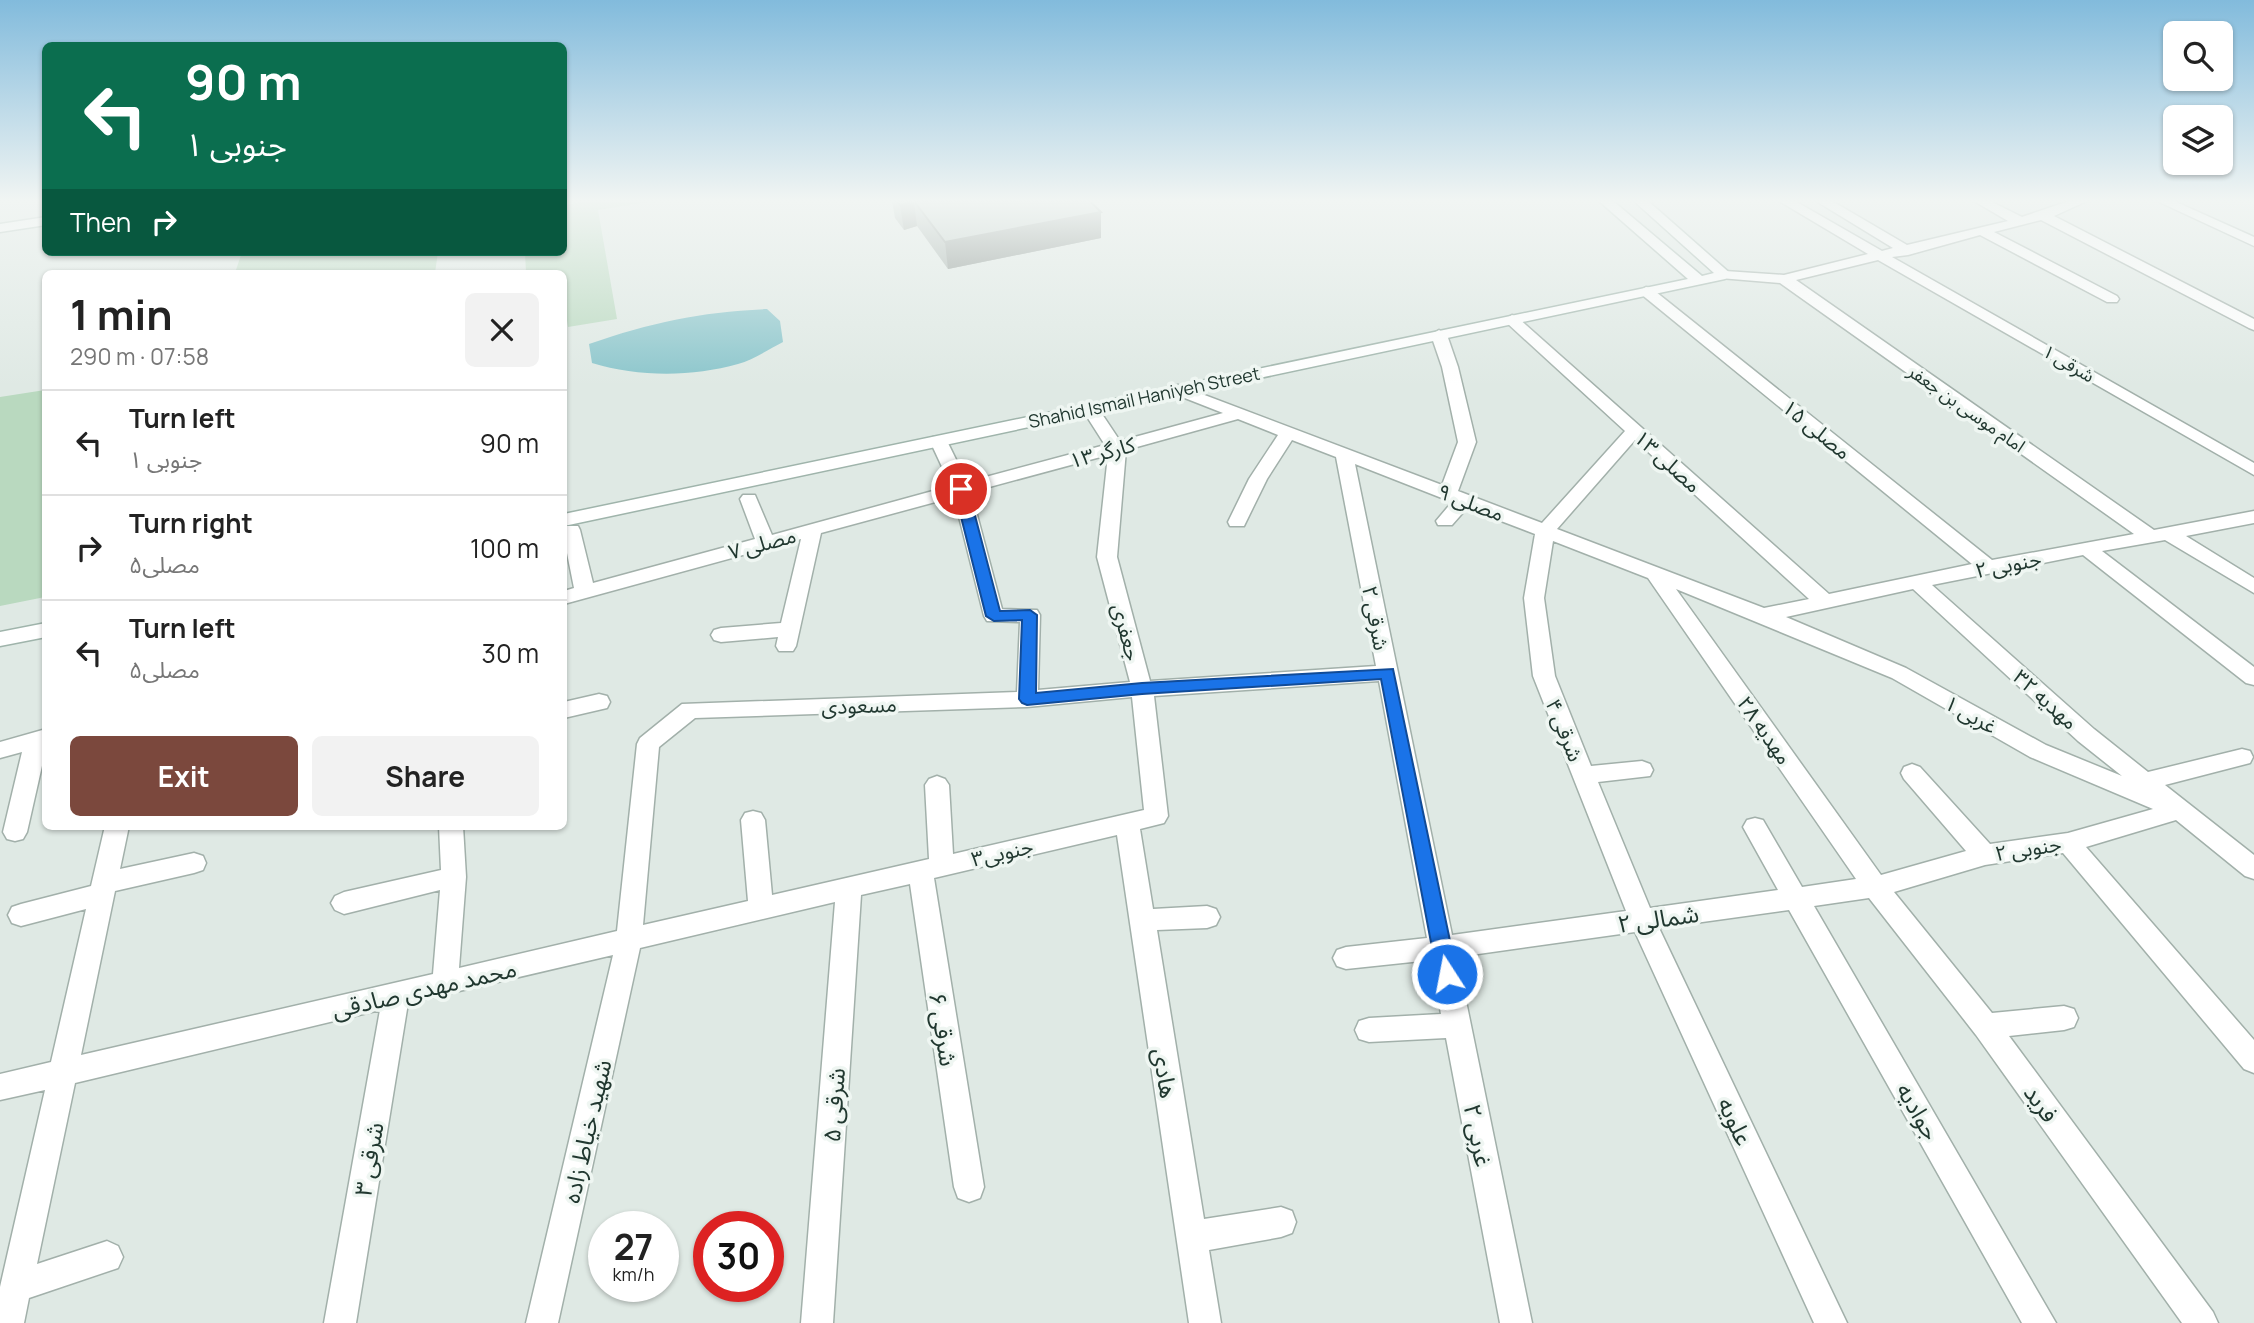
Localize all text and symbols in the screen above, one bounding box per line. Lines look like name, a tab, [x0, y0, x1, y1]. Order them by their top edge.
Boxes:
map controls	[2163, 21, 2233, 175]
button: search	[2163, 21, 2233, 91]
text: 90 m	[185, 48, 302, 115]
icon: left	[70, 70, 161, 161]
button: layers	[2163, 105, 2233, 175]
text: ۱ جنوبی	[185, 122, 287, 166]
icon: right	[145, 203, 183, 241]
text: Then	[70, 204, 131, 240]
text: 1 min	[70, 285, 173, 343]
button: close	[465, 293, 539, 367]
street label: شرقی ۱	[2039, 339, 2099, 387]
text: 290 m · 07:58	[70, 340, 209, 372]
street label: امام موسی بن جعفر	[1901, 358, 2030, 460]
street label: Shahid Ismail Haniyeh Street	[1026, 361, 1262, 433]
street label: مصلی ۱۵	[1777, 393, 1857, 465]
text: Turn left	[129, 400, 236, 436]
icon: left	[70, 424, 108, 462]
street label: مصلی ۱۳	[1629, 424, 1707, 498]
text: 90 m	[480, 425, 539, 461]
street label: کارگر ۱۳	[1066, 430, 1138, 474]
text: ۱ جنوبی	[129, 443, 202, 475]
pin	[931, 459, 991, 519]
icon: arrive	[942, 470, 980, 508]
street label: مصلی ۹	[1434, 477, 1508, 527]
text: Turn right	[129, 505, 253, 541]
street label: مصلی ۷	[725, 521, 799, 565]
icon: right	[70, 529, 108, 567]
text: 100 m	[470, 530, 539, 566]
street label: جنوبی ۲	[1973, 544, 2043, 584]
text: مصلی۵	[129, 548, 200, 580]
street label: ۲ شرقی	[1356, 583, 1396, 653]
street label: جعفری	[1106, 600, 1148, 664]
text: Turn left	[129, 610, 236, 646]
icon: left	[70, 634, 108, 672]
text: 30 m	[482, 635, 539, 671]
text: مصلی۵	[129, 653, 200, 685]
street label: مهدیه ۳۲	[2008, 663, 2084, 735]
street label: ۱ غربی	[1940, 688, 2002, 740]
street label: مسعودی	[821, 690, 897, 720]
street label: مهدیه ۲۸	[1731, 690, 1799, 770]
street label: ۴ شرقی	[1540, 695, 1590, 765]
button: Exit	[70, 736, 298, 816]
button: Share	[312, 736, 539, 816]
street label: ۲ جنوبی	[1993, 829, 2063, 867]
street label: جنوبی۳	[968, 831, 1036, 873]
street label: ۲ شمالی	[1615, 896, 1701, 940]
position arrow	[1410, 937, 1484, 1011]
street label: محمد مهدی صادقی	[328, 951, 520, 1025]
street label: ۶ شرقی	[922, 990, 966, 1068]
street label: هادی	[1146, 1046, 1186, 1100]
street label: شهید خیاط زاده	[553, 1056, 619, 1206]
street label: ۵ شرقی	[814, 1067, 852, 1143]
street label: جوادیه	[1889, 1076, 1949, 1146]
street label: فرید	[2017, 1077, 2067, 1129]
street label: علویه	[1711, 1092, 1761, 1150]
street label: ۲ غربی	[1457, 1101, 1501, 1169]
street label: ۳ شرقی	[345, 1119, 391, 1199]
speed limit sign: 30	[693, 1211, 784, 1302]
text: 27	[614, 1223, 653, 1271]
text: km/h	[613, 1262, 654, 1286]

